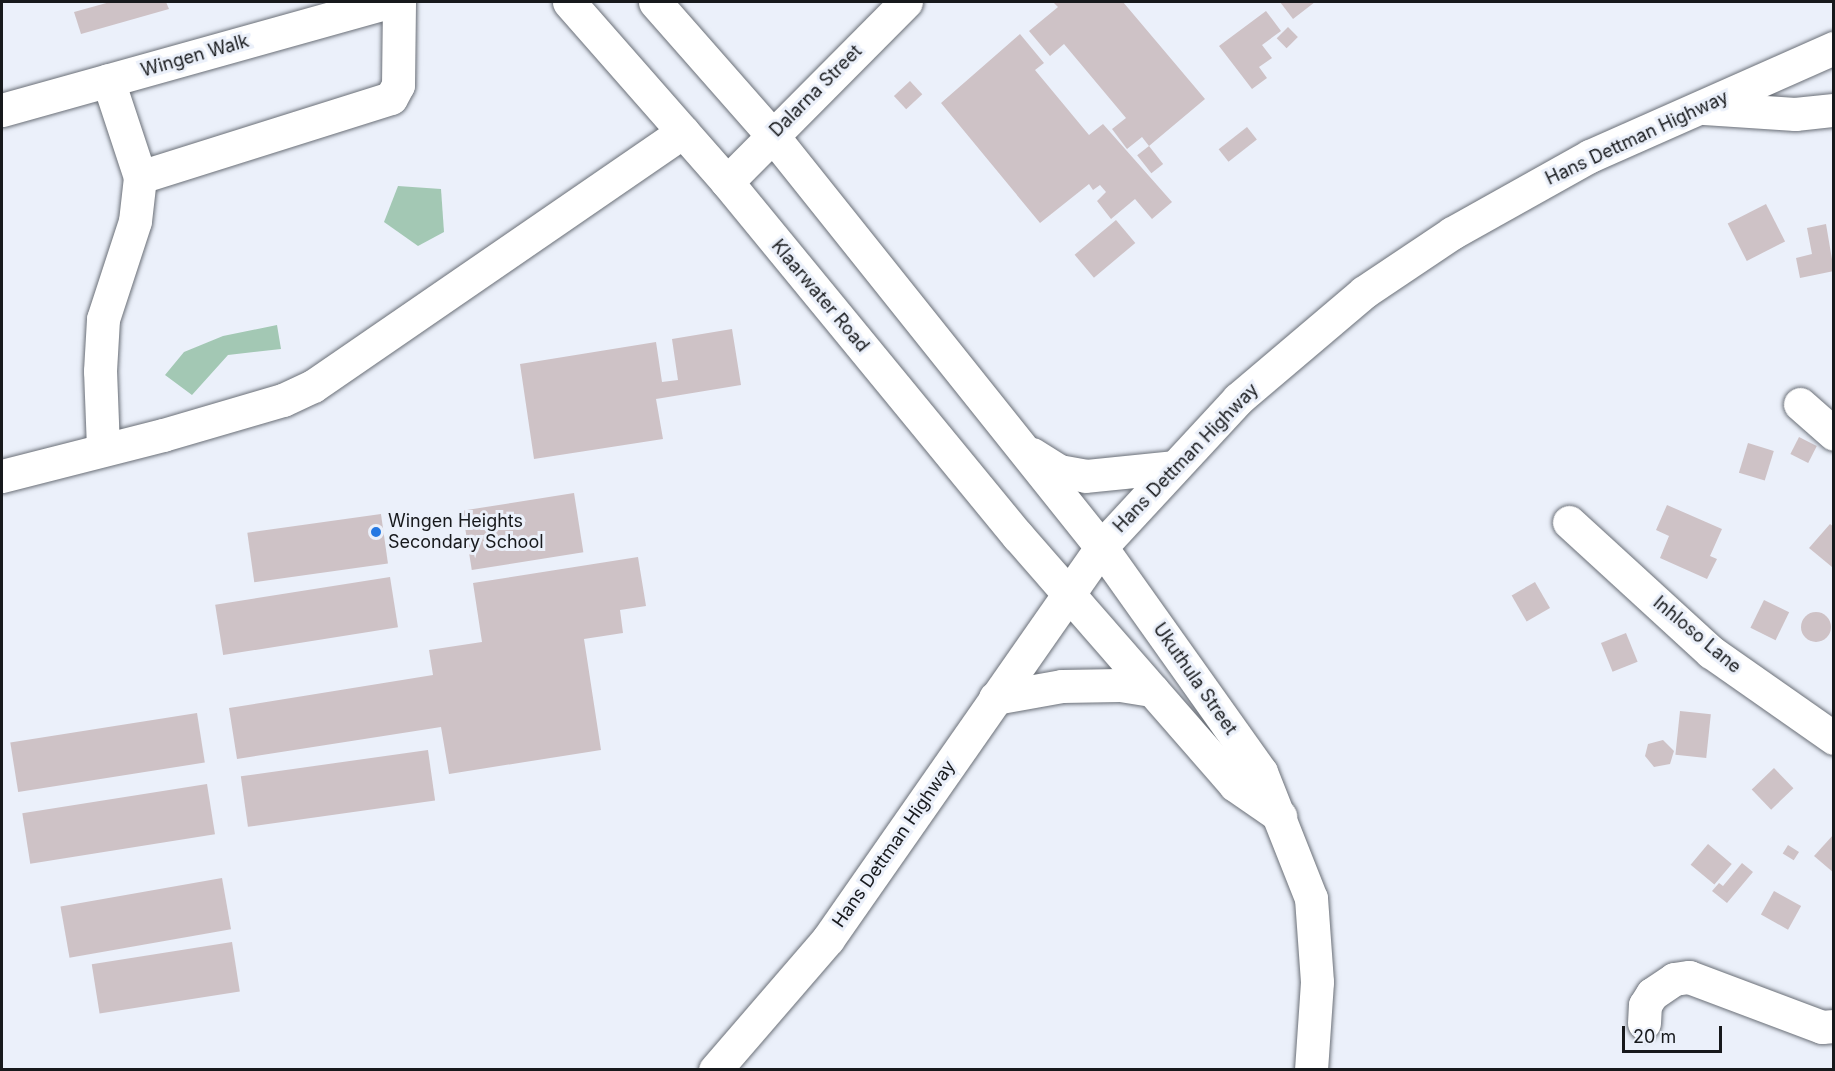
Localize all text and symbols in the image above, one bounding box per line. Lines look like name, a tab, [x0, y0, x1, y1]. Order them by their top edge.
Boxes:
street label: Wingen Walk	[139, 30, 251, 82]
street label: Dalarna Street	[766, 41, 866, 141]
street label: Hans Dettman Highway	[1542, 86, 1732, 190]
street label: Klaarwater Road	[767, 235, 873, 357]
street label: Hans Dettman Highway	[1109, 379, 1263, 537]
place label: Wingen Heights Secondary School	[388, 511, 544, 554]
marker: Wingen Heights Secondary School	[369, 525, 383, 539]
street label: Inhloso Lane	[1649, 592, 1745, 678]
street label: Ukuthula Street	[1148, 619, 1242, 739]
street label: Hans Dettman Highway	[828, 756, 960, 932]
scale bar	[1625, 1014, 1726, 1052]
text: 20 m	[1633, 1026, 1676, 1047]

